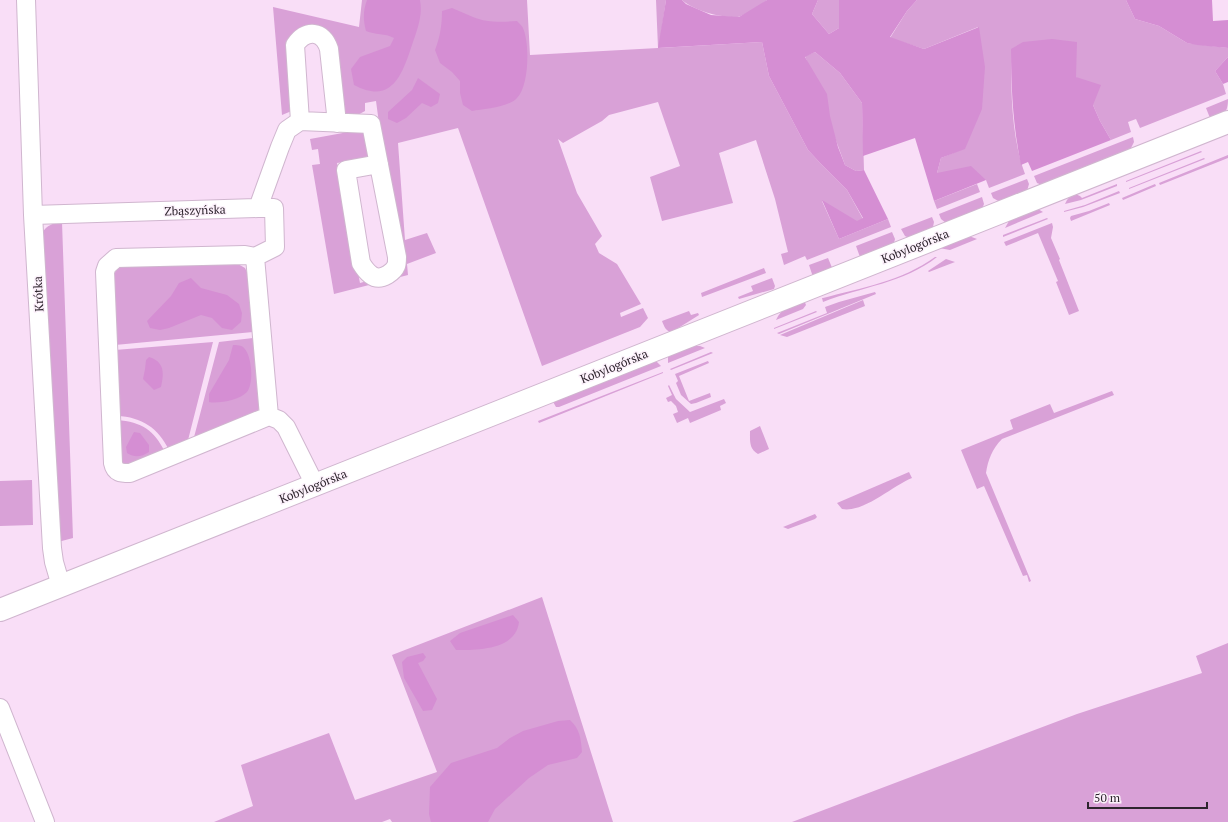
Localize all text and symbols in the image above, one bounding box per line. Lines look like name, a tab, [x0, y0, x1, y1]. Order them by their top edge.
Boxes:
street label: Zbąszyńska	[164, 201, 226, 219]
street label: Kobylogórska	[879, 226, 951, 266]
street label: Krótka	[30, 276, 46, 312]
street label: Kobylogórska	[578, 346, 650, 386]
street label: Kobylogórska	[277, 466, 349, 506]
scale bar	[1088, 784, 1207, 810]
text: 50 m	[1094, 790, 1121, 805]

